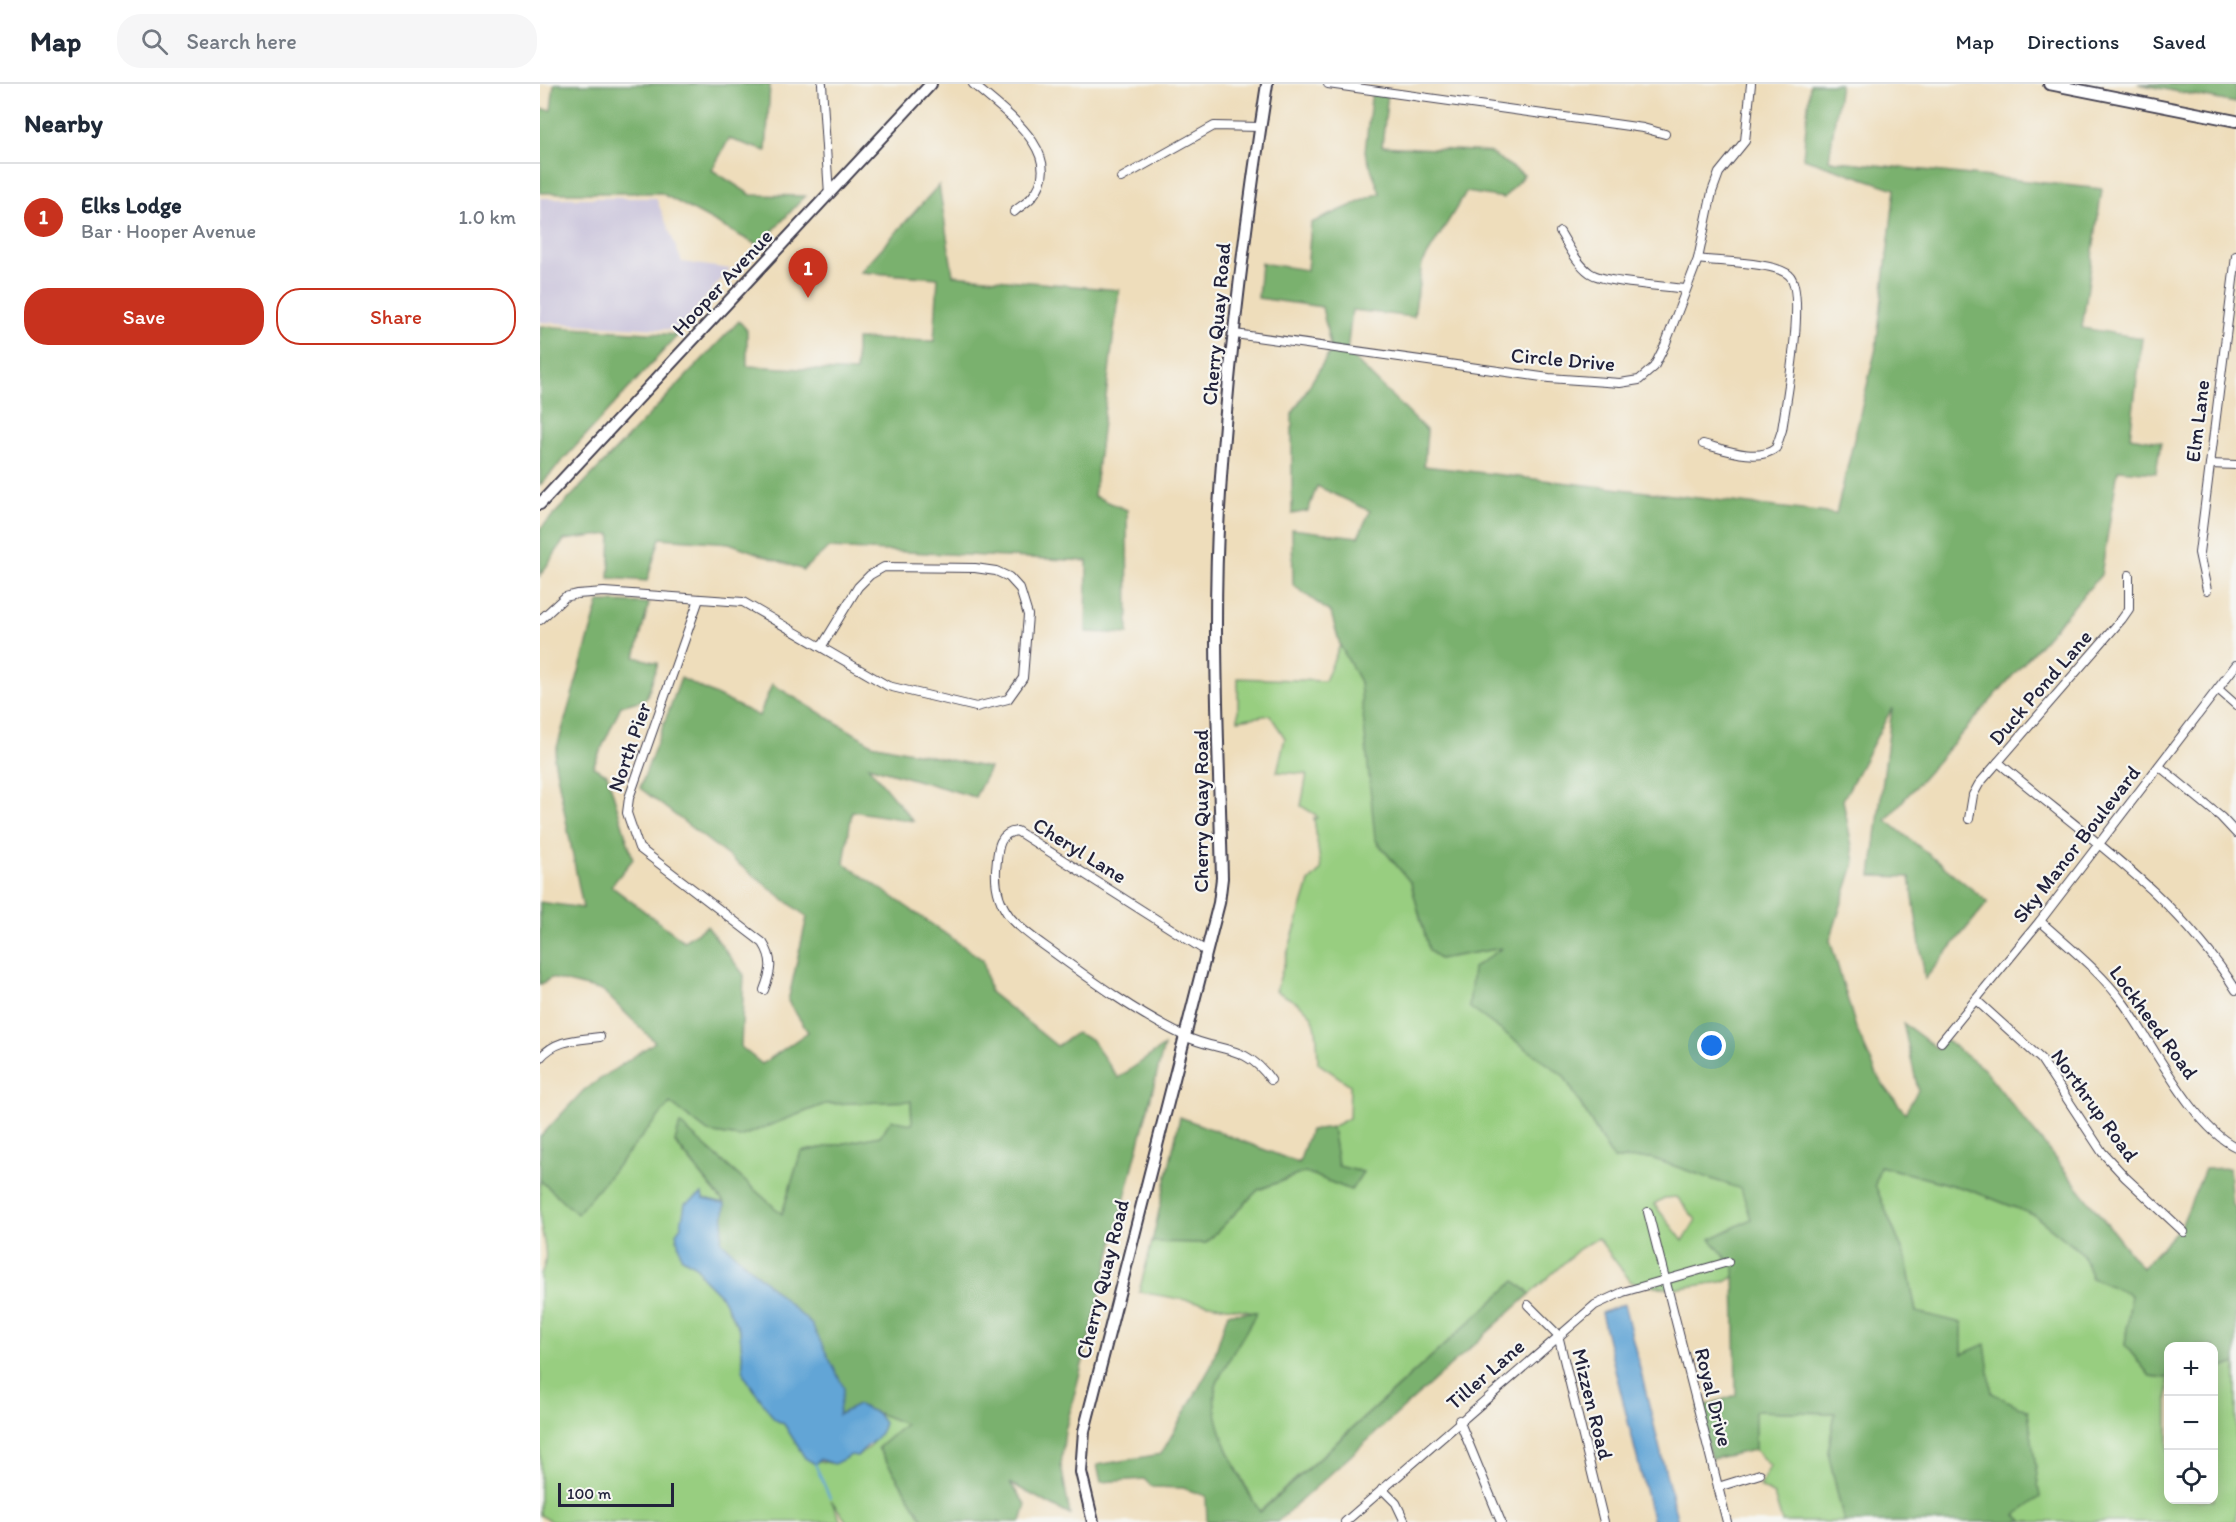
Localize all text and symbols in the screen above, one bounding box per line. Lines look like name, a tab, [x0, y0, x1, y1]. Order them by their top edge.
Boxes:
search box	[117, 14, 537, 68]
text: Map	[30, 24, 81, 58]
icon: search	[138, 25, 171, 58]
text: Search here	[186, 28, 297, 55]
text: Map	[1956, 29, 1994, 54]
text: Directions	[2027, 29, 2119, 54]
text: Saved	[2152, 29, 2206, 54]
text: Nearby	[24, 107, 103, 139]
text: Elks Lodge	[81, 192, 182, 219]
text: 1	[39, 205, 48, 229]
text: 1.0 km	[459, 205, 516, 229]
text: Bar · Hooper Avenue	[81, 219, 256, 243]
street label: Hooper Avenue	[666, 224, 778, 340]
street label: Cherry Quay Road	[1196, 241, 1236, 406]
pin: 1	[788, 248, 828, 298]
button: Save	[24, 288, 264, 345]
button: Share	[276, 288, 516, 345]
street label: Circle Drive	[1510, 342, 1616, 376]
street label: Elm Lane	[2180, 378, 2214, 464]
street label: Duck Pond Lane	[1983, 624, 2097, 750]
street label: North Pier	[602, 698, 656, 795]
street label: Cherry Quay Road	[1188, 729, 1213, 893]
street label: Sky Manor Boulevard	[2007, 760, 2145, 928]
street label: Cheryl Lane	[1029, 811, 1131, 889]
street label: Lockheed Road	[2104, 960, 2204, 1084]
your location	[1697, 1031, 1726, 1060]
street label: Northrup Road	[2046, 1044, 2145, 1167]
street label: Cherry Quay Road	[1070, 1196, 1134, 1361]
street label: Tiller Lane	[1441, 1333, 1529, 1415]
map controls	[2164, 1342, 2218, 1504]
button: +	[2164, 1342, 2218, 1396]
street label: Royal Drive	[1690, 1345, 1738, 1449]
street label: Mizzen Road	[1567, 1346, 1619, 1463]
button: −	[2164, 1396, 2218, 1450]
button: locate	[2164, 1450, 2218, 1504]
scale bar	[558, 1480, 674, 1508]
text: 100 m	[567, 1484, 611, 1503]

